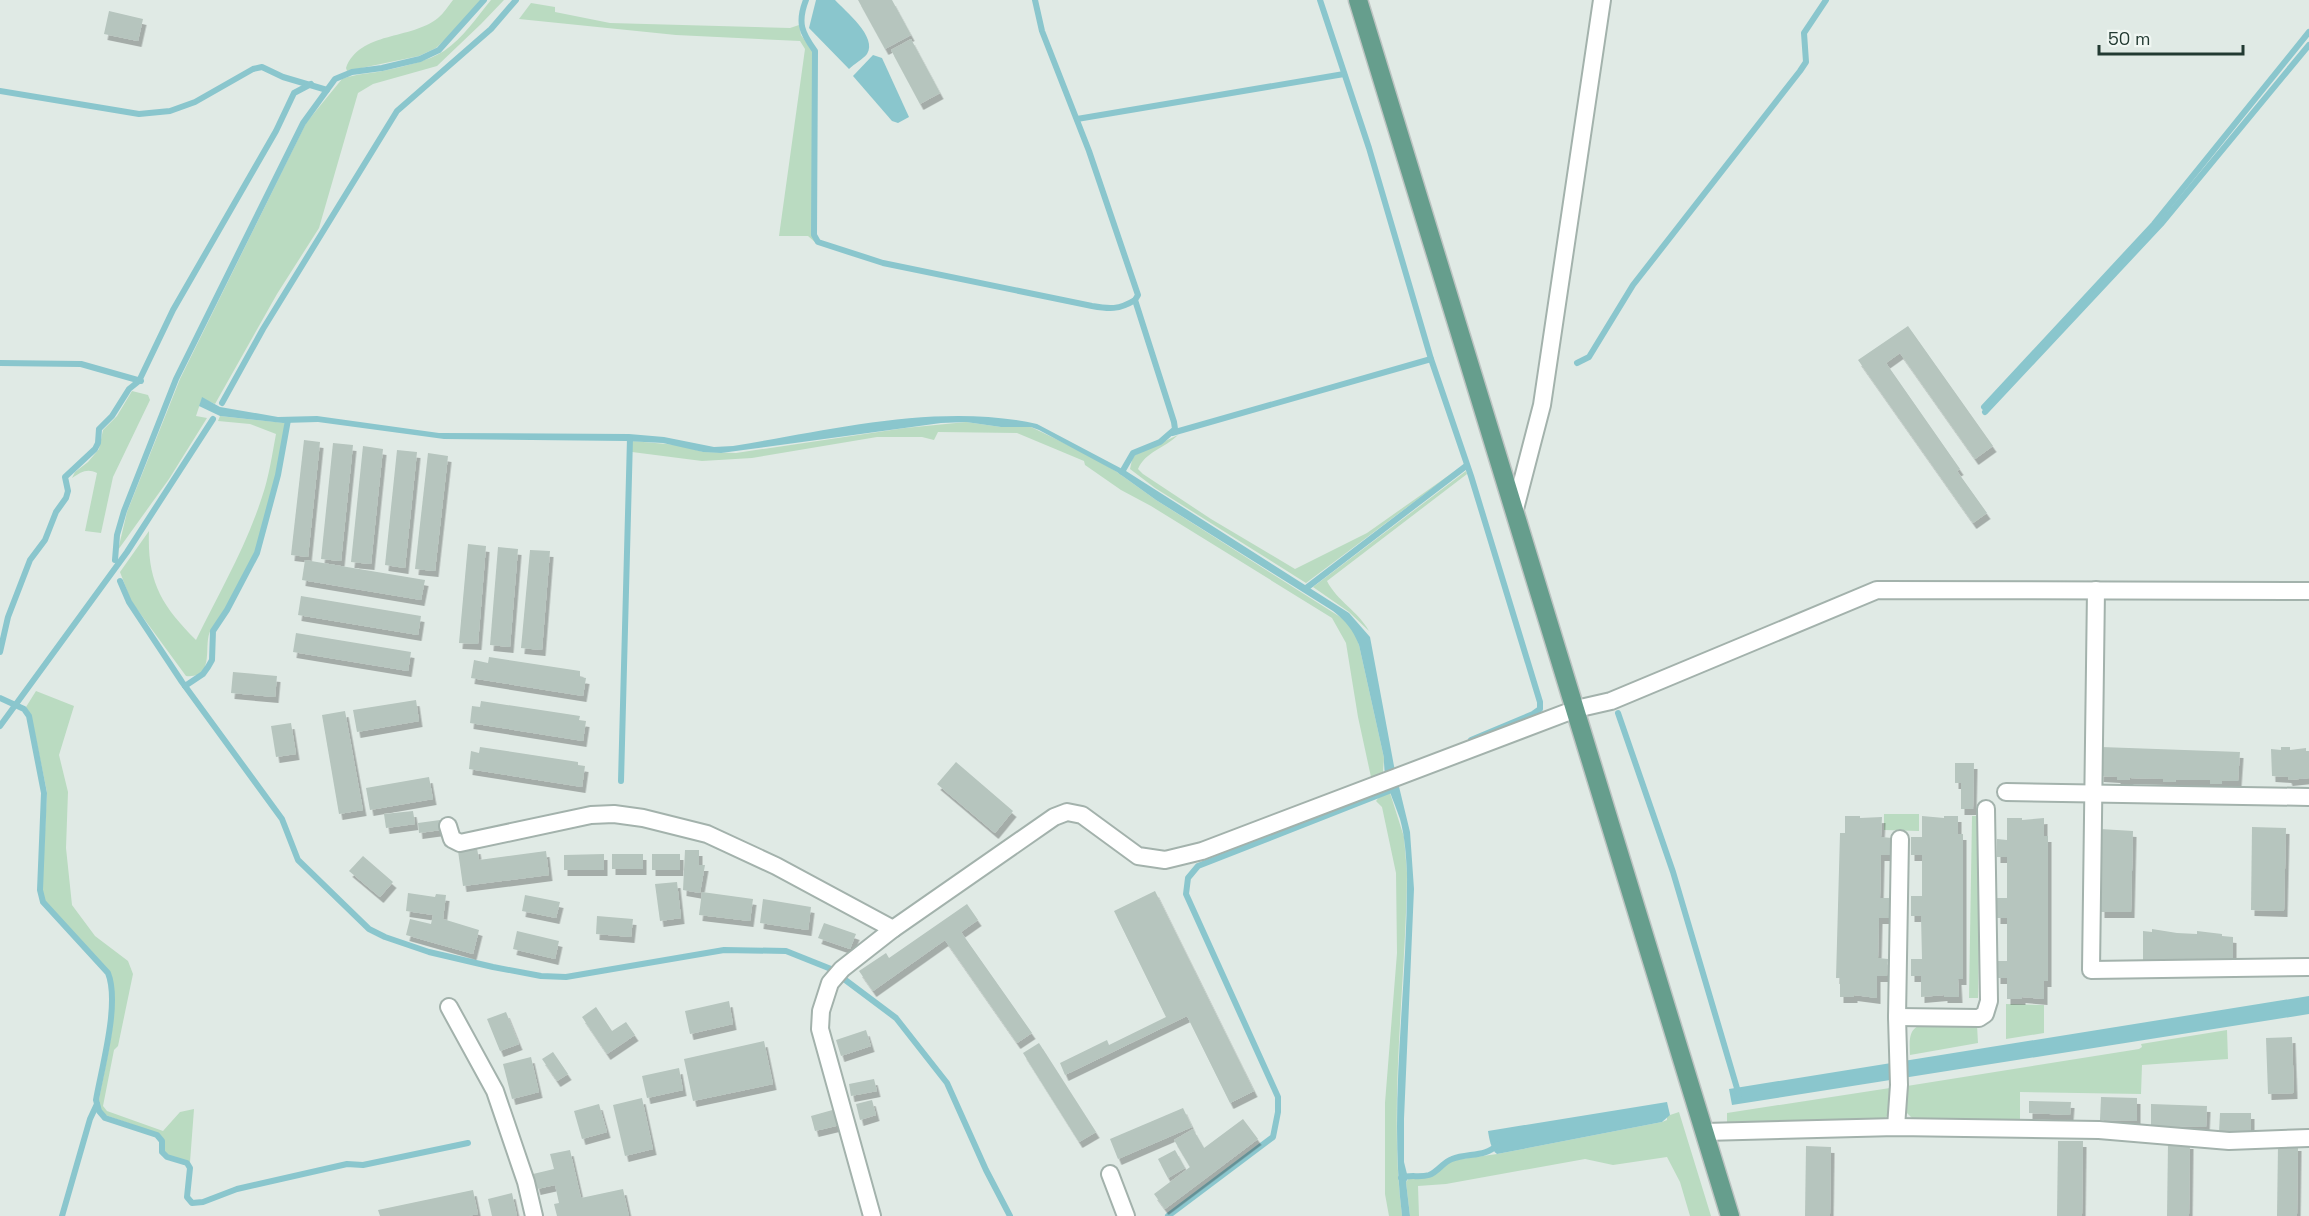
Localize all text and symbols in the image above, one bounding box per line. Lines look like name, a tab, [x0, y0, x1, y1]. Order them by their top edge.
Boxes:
scale bar	[2099, 18, 2243, 56]
text: 50 m	[2108, 27, 2150, 50]

